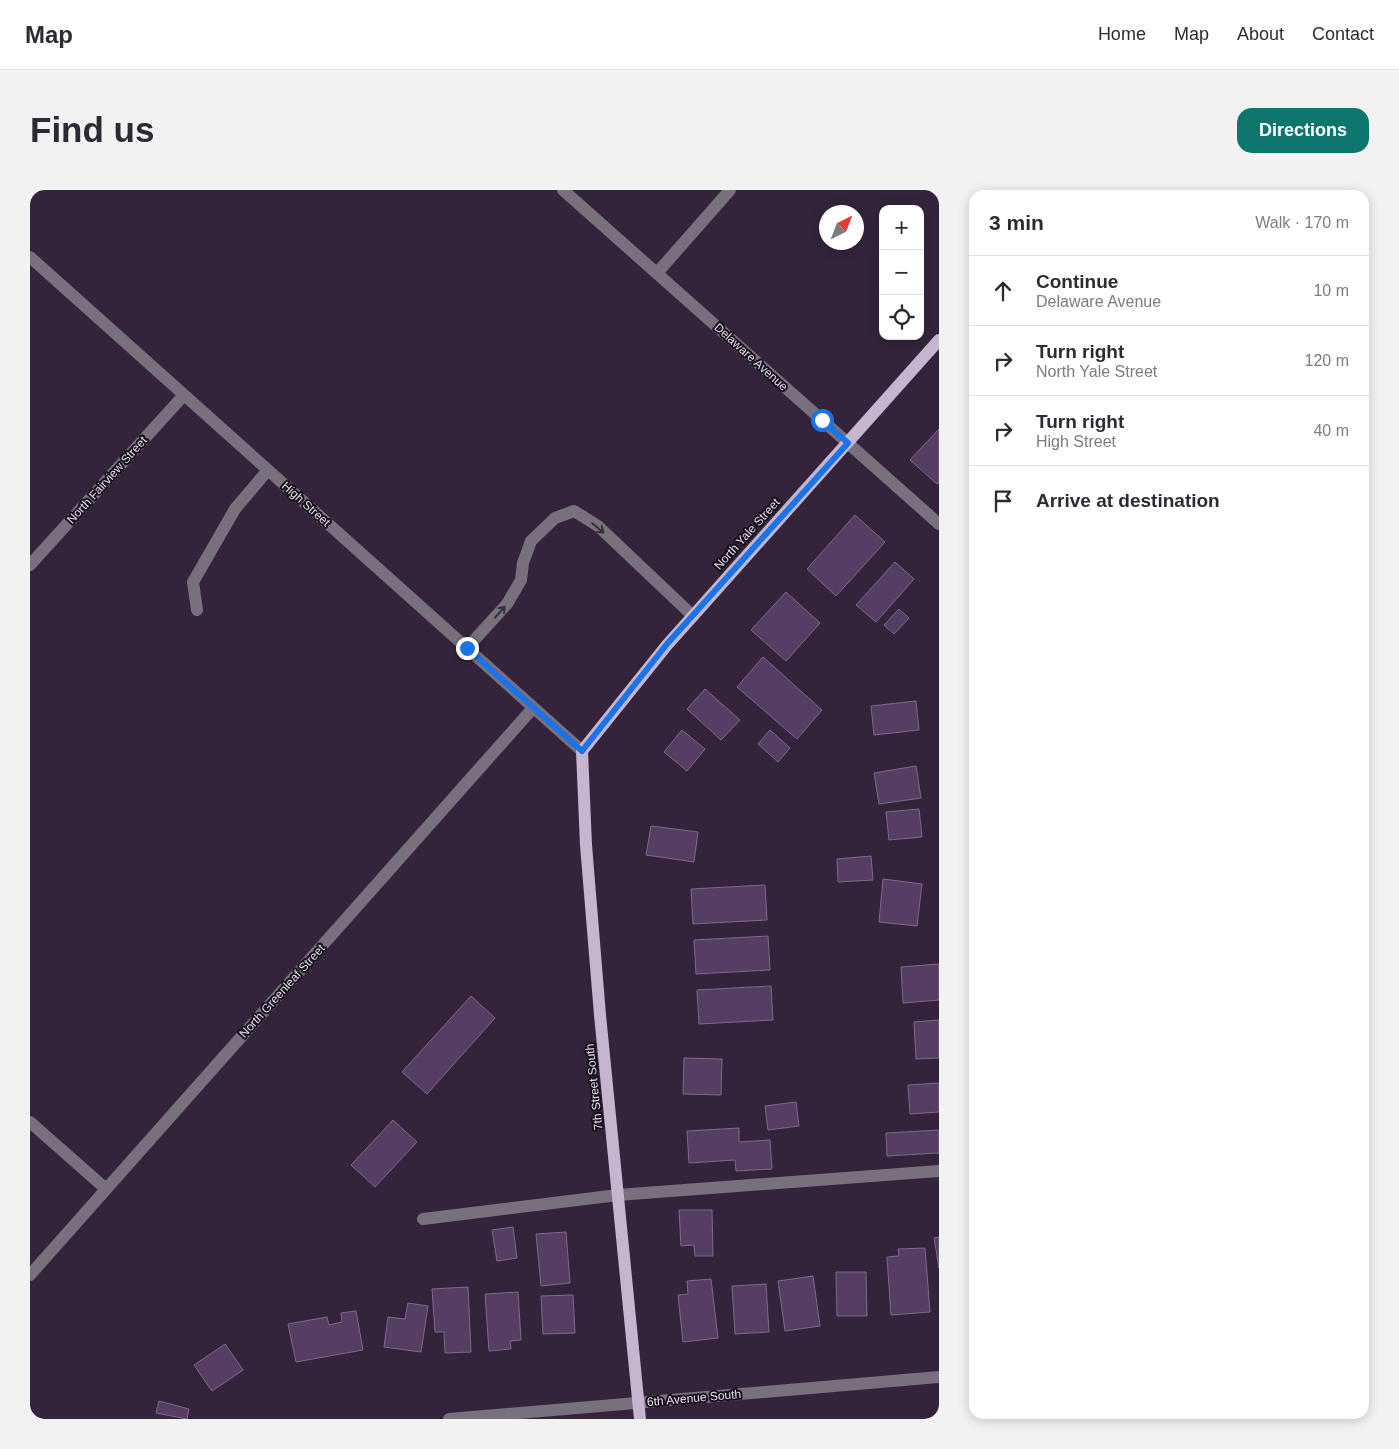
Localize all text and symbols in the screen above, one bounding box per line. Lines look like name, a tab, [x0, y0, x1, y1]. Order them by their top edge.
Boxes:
text: Map	[25, 21, 73, 48]
text: Home	[1098, 24, 1146, 44]
text: Map	[1174, 24, 1209, 44]
text: About	[1237, 24, 1284, 44]
text: Contact	[1312, 24, 1374, 44]
button: Directions	[1237, 108, 1369, 153]
text: Find us	[30, 110, 154, 149]
north arrow	[819, 205, 864, 250]
map controls	[879, 205, 924, 340]
button: +	[879, 205, 924, 250]
text: 3 min	[989, 211, 1044, 234]
text: Walk · 170 m	[1255, 214, 1349, 231]
button: −	[879, 250, 924, 295]
text: Continue	[1036, 271, 1118, 292]
icon: ahead	[989, 277, 1017, 305]
text: 10 m	[1313, 282, 1349, 299]
text: Delaware Avenue	[1036, 293, 1161, 310]
button: locate	[879, 295, 924, 340]
street label: Delaware Avenue	[711, 320, 791, 394]
text: Turn right	[1036, 341, 1124, 362]
icon: right	[989, 347, 1017, 375]
text: 120 m	[1305, 352, 1349, 369]
text: North Yale Street	[1036, 363, 1157, 380]
route start	[811, 409, 834, 432]
text: Turn right	[1036, 411, 1124, 432]
icon: right	[989, 417, 1017, 445]
text: 40 m	[1313, 422, 1349, 439]
street label: North Fairview Street	[64, 433, 150, 527]
text: High Street	[1036, 433, 1116, 450]
street label: High Street	[279, 479, 333, 530]
icon: arrive	[989, 487, 1017, 515]
text: Arrive at destination	[1036, 490, 1220, 511]
street label: North Yale Street	[711, 495, 783, 572]
one-way arrow	[592, 522, 605, 533]
one-way arrow	[494, 606, 506, 619]
route end	[456, 637, 479, 660]
street label: North Greenleaf Street	[236, 941, 328, 1041]
street label: 7th Street South	[583, 1043, 605, 1131]
street label: 6th Avenue South	[646, 1387, 742, 1409]

